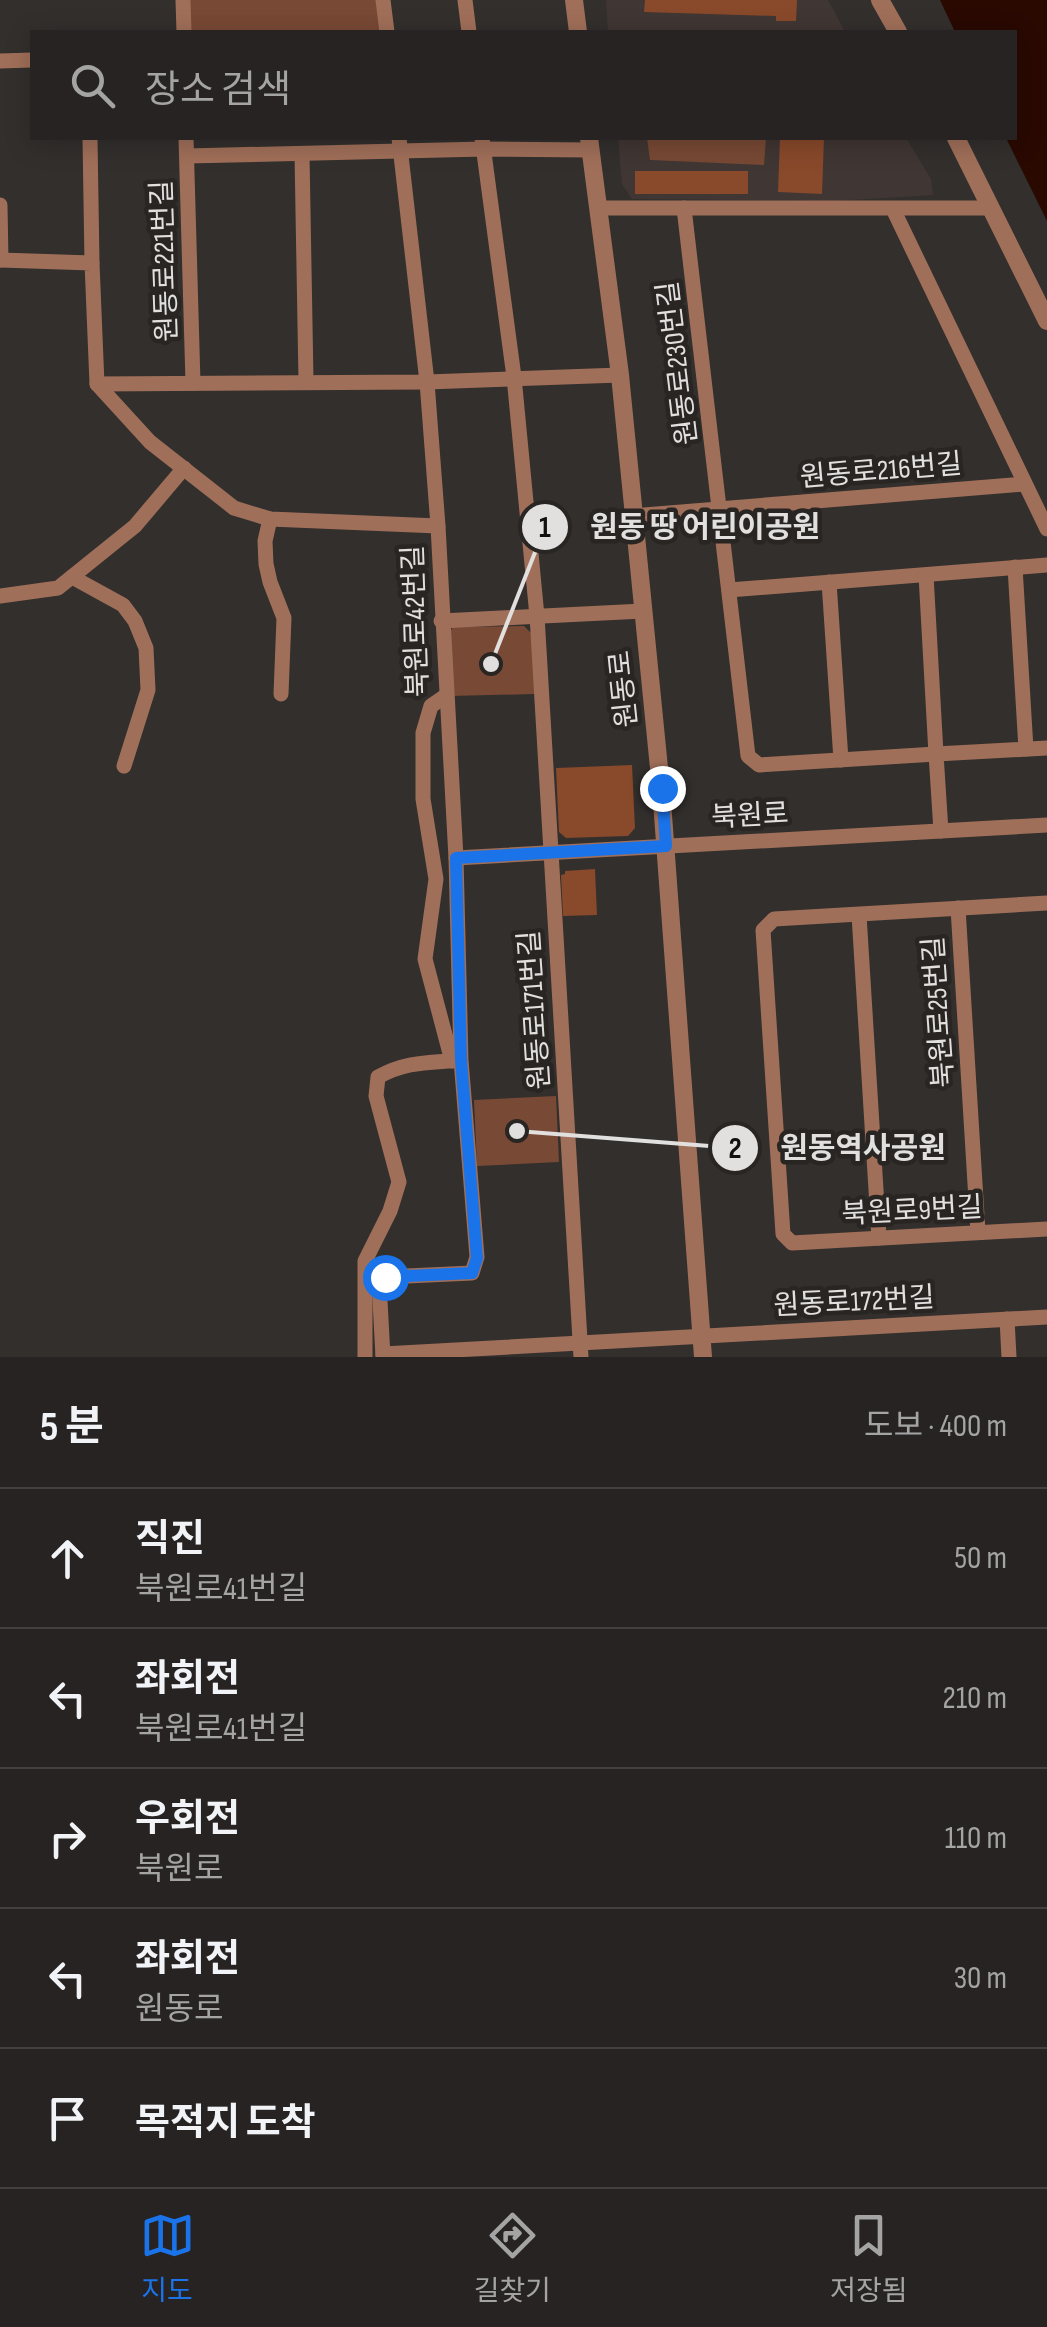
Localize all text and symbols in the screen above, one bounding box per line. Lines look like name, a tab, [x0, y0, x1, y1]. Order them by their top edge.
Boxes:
search box	[30, 30, 1017, 140]
icon: search	[65, 58, 120, 113]
text: 장소 검색	[145, 68, 291, 113]
street label: 원동로221번길	[146, 180, 184, 342]
street label: 원동로230번길	[652, 279, 704, 447]
street label: 원동로216번길	[799, 447, 963, 495]
callout: 원동 땅 어린이공원	[520, 497, 840, 557]
text: 1	[539, 510, 551, 546]
text: 원동 땅 어린이공원	[590, 510, 820, 546]
street label: 북원로42번길	[397, 544, 435, 698]
street label: 원동로	[604, 649, 644, 729]
route end	[640, 766, 686, 812]
street label: 북원로	[711, 798, 789, 834]
street label: 원동로171번길	[513, 929, 557, 1091]
street label: 북원로25번길	[917, 935, 961, 1089]
callout: 원동역사공원	[710, 1118, 965, 1178]
text: 2	[728, 1131, 742, 1167]
text: 원동역사공원	[780, 1131, 946, 1167]
street label: 북원로9번길	[841, 1191, 983, 1231]
route start	[363, 1255, 409, 1301]
street label: 원동로172번길	[773, 1281, 935, 1323]
text: 5 분	[40, 1402, 104, 1453]
text: 도보 · 400 m	[864, 1407, 1007, 1446]
text: 직진	[135, 1517, 205, 1562]
icon: ahead	[40, 1531, 95, 1586]
text: 50 m	[954, 1539, 1007, 1578]
text: 북원로41번길	[135, 1570, 307, 1609]
text: 좌회전	[135, 1657, 240, 1702]
icon: left	[40, 1671, 95, 1726]
text: 210 m	[943, 1679, 1007, 1718]
text: 북원로41번길	[135, 1710, 307, 1749]
text: 우회전	[135, 1797, 240, 1842]
icon: right	[40, 1811, 95, 1866]
text: 110 m	[945, 1819, 1007, 1858]
text: 북원로	[135, 1850, 223, 1889]
text: 좌회전	[135, 1937, 240, 1982]
icon: left	[40, 1951, 95, 2006]
text: 30 m	[954, 1959, 1007, 1998]
text: 원동로	[135, 1990, 223, 2029]
icon: arrive	[40, 2091, 95, 2146]
text: 목적지 도착	[135, 2101, 316, 2146]
tab: 지도	[140, 2208, 195, 2308]
tab: 길찾기	[474, 2208, 551, 2308]
tab: 저장됨	[830, 2208, 907, 2308]

